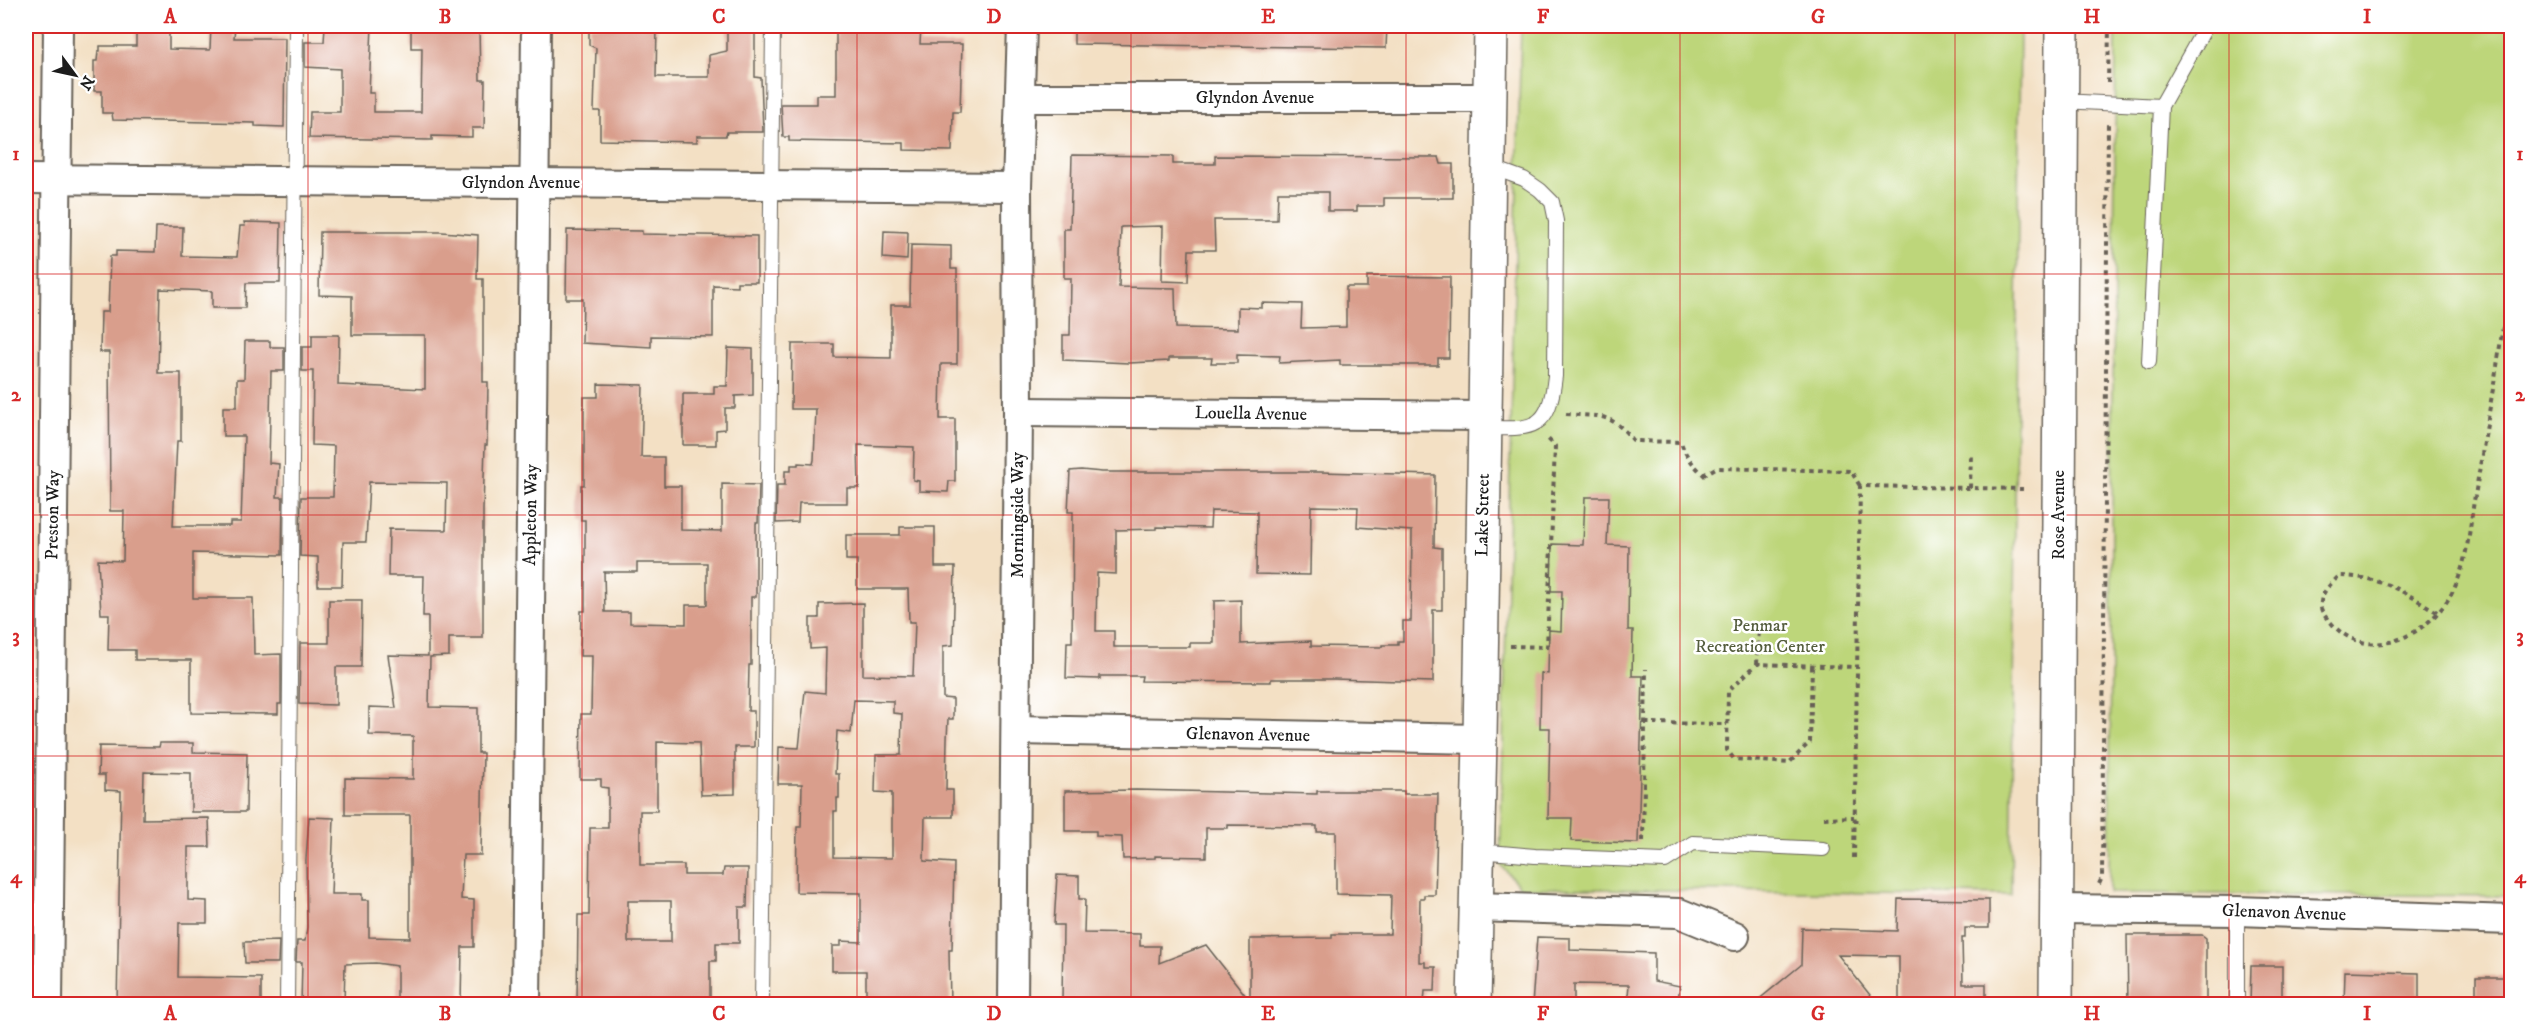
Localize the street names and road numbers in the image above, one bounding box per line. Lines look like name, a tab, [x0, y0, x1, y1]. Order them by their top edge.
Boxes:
street label: Glyndon Avenue	[1196, 87, 1314, 109]
street label: Glyndon Avenue	[462, 172, 580, 194]
street label: Louella Avenue	[1195, 402, 1307, 426]
street label: Morningside Way	[1007, 451, 1029, 578]
street label: Appleton Way	[519, 464, 543, 566]
street label: Preston Way	[41, 469, 65, 560]
street label: Rose Avenue	[2048, 470, 2070, 560]
street label: Lake Street	[1471, 473, 1495, 557]
street label: Glenavon Avenue	[1186, 723, 1310, 747]
street label: Glenavon Avenue	[2222, 900, 2346, 926]

